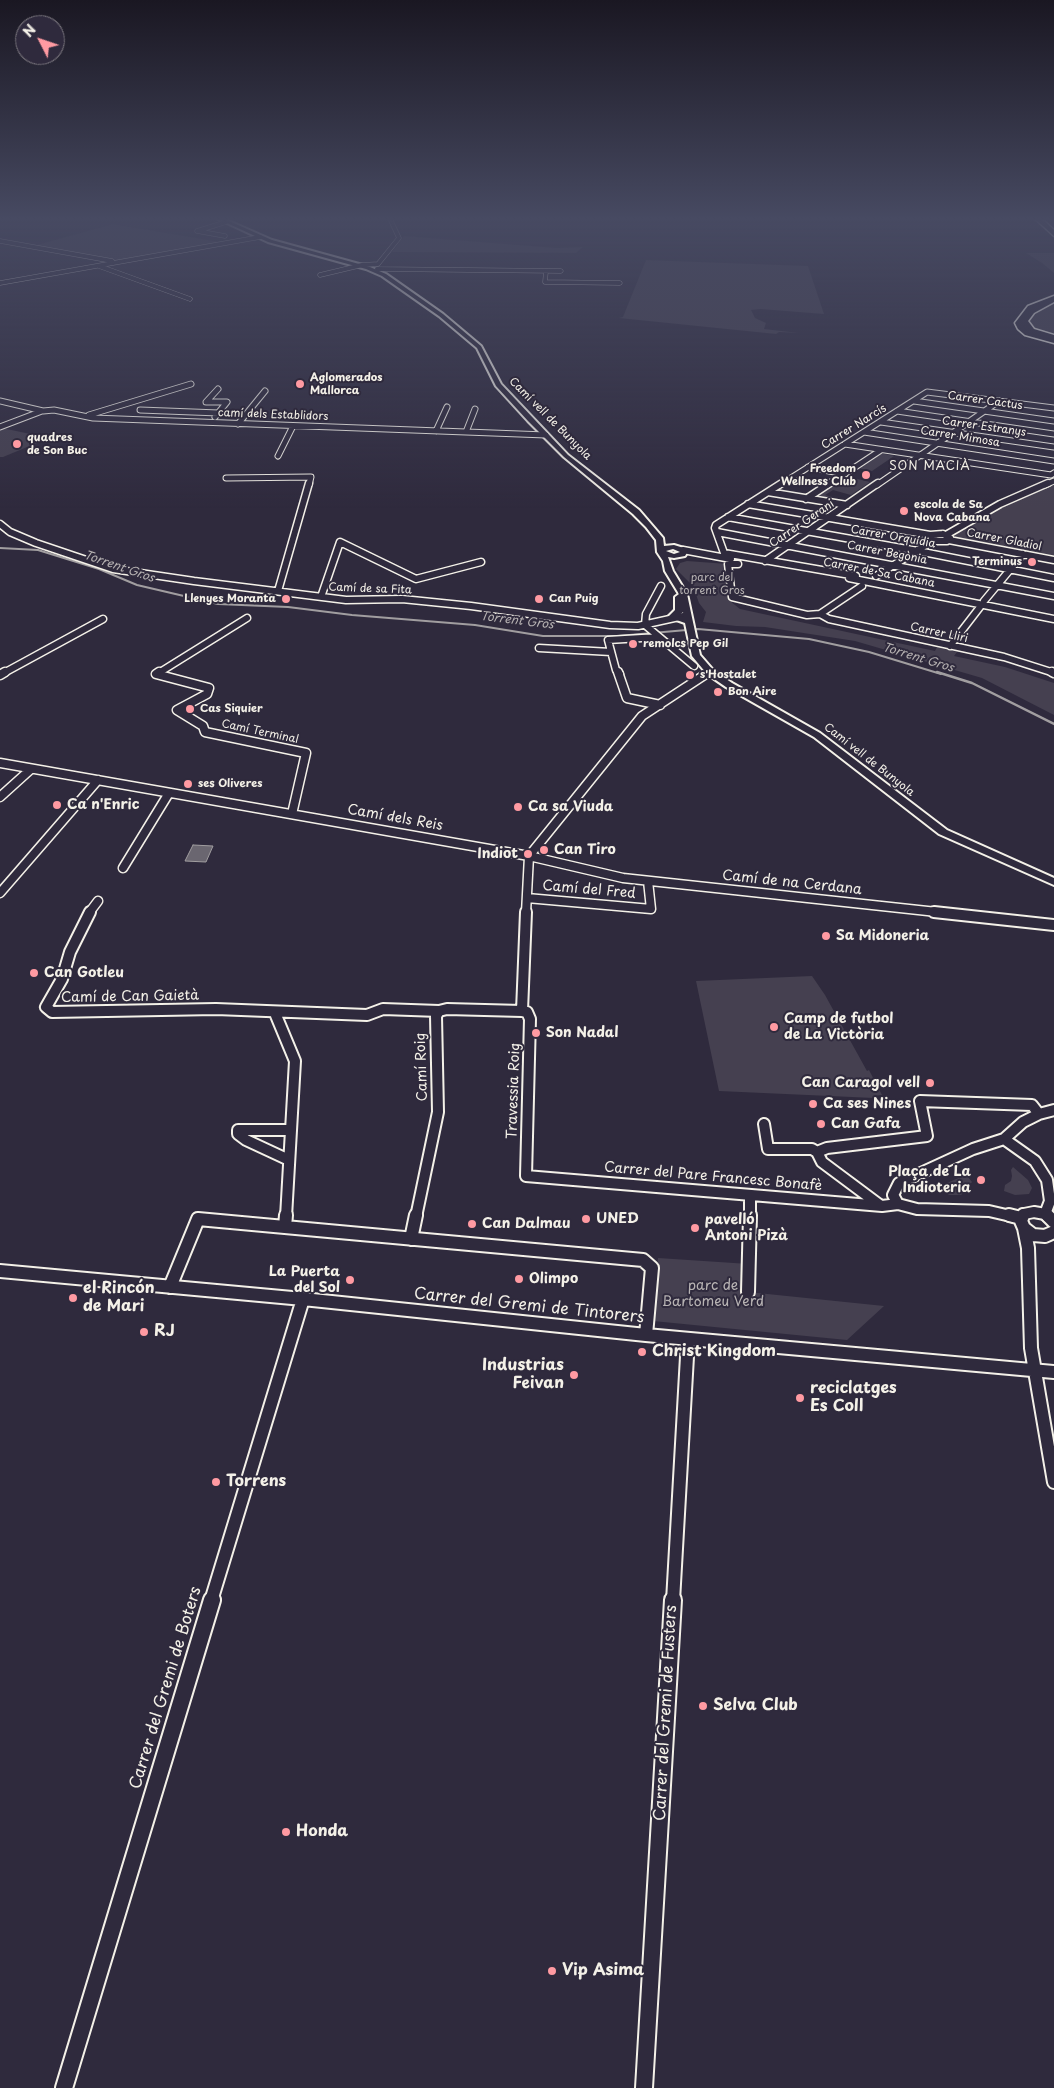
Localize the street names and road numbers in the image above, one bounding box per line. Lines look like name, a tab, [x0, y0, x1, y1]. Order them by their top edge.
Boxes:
street label: Camí vell de Bunyola	[506, 375, 594, 463]
street label: Carrer Cactus	[947, 389, 1023, 413]
street label: Carrer Narcís	[819, 402, 889, 452]
street label: camí dels Establidors	[218, 406, 328, 424]
street label: Carrer Estranys	[941, 415, 1027, 439]
street label: Carrer Mimosa	[919, 424, 1001, 450]
street label: Carrer Gerani	[767, 497, 837, 551]
street label: Carrer Orquídia	[850, 523, 936, 551]
street label: Carrer Gladiol	[965, 526, 1043, 554]
street label: Carrer Begònia	[846, 539, 928, 567]
street label: Carrer de Sa Cabana	[822, 556, 936, 590]
street label: Camí de sa Fita	[328, 581, 412, 597]
street label: Carrer Lliri	[909, 620, 969, 646]
street label: Camí Terminal	[220, 717, 300, 747]
street label: Camí vell de Bunyola	[821, 721, 917, 799]
street label: Camí dels Reis	[346, 801, 444, 835]
street label: Camí de na Cerdana	[721, 867, 863, 899]
street label: Camí del Fred	[542, 878, 636, 902]
street label: Camí de Can Gaietà	[61, 987, 199, 1007]
street label: Camí Roig	[412, 1032, 432, 1102]
street label: Travessia Roig	[504, 1043, 524, 1139]
street label: Carrer del Pare Francesc Bonafè	[603, 1159, 823, 1195]
street label: Carrer del Gremi de Tintorers	[413, 1284, 645, 1328]
street label: Carrer del Gremi de Boters	[126, 1584, 206, 1792]
street label: Carrer del Gremi de Fusters	[651, 1604, 681, 1822]

